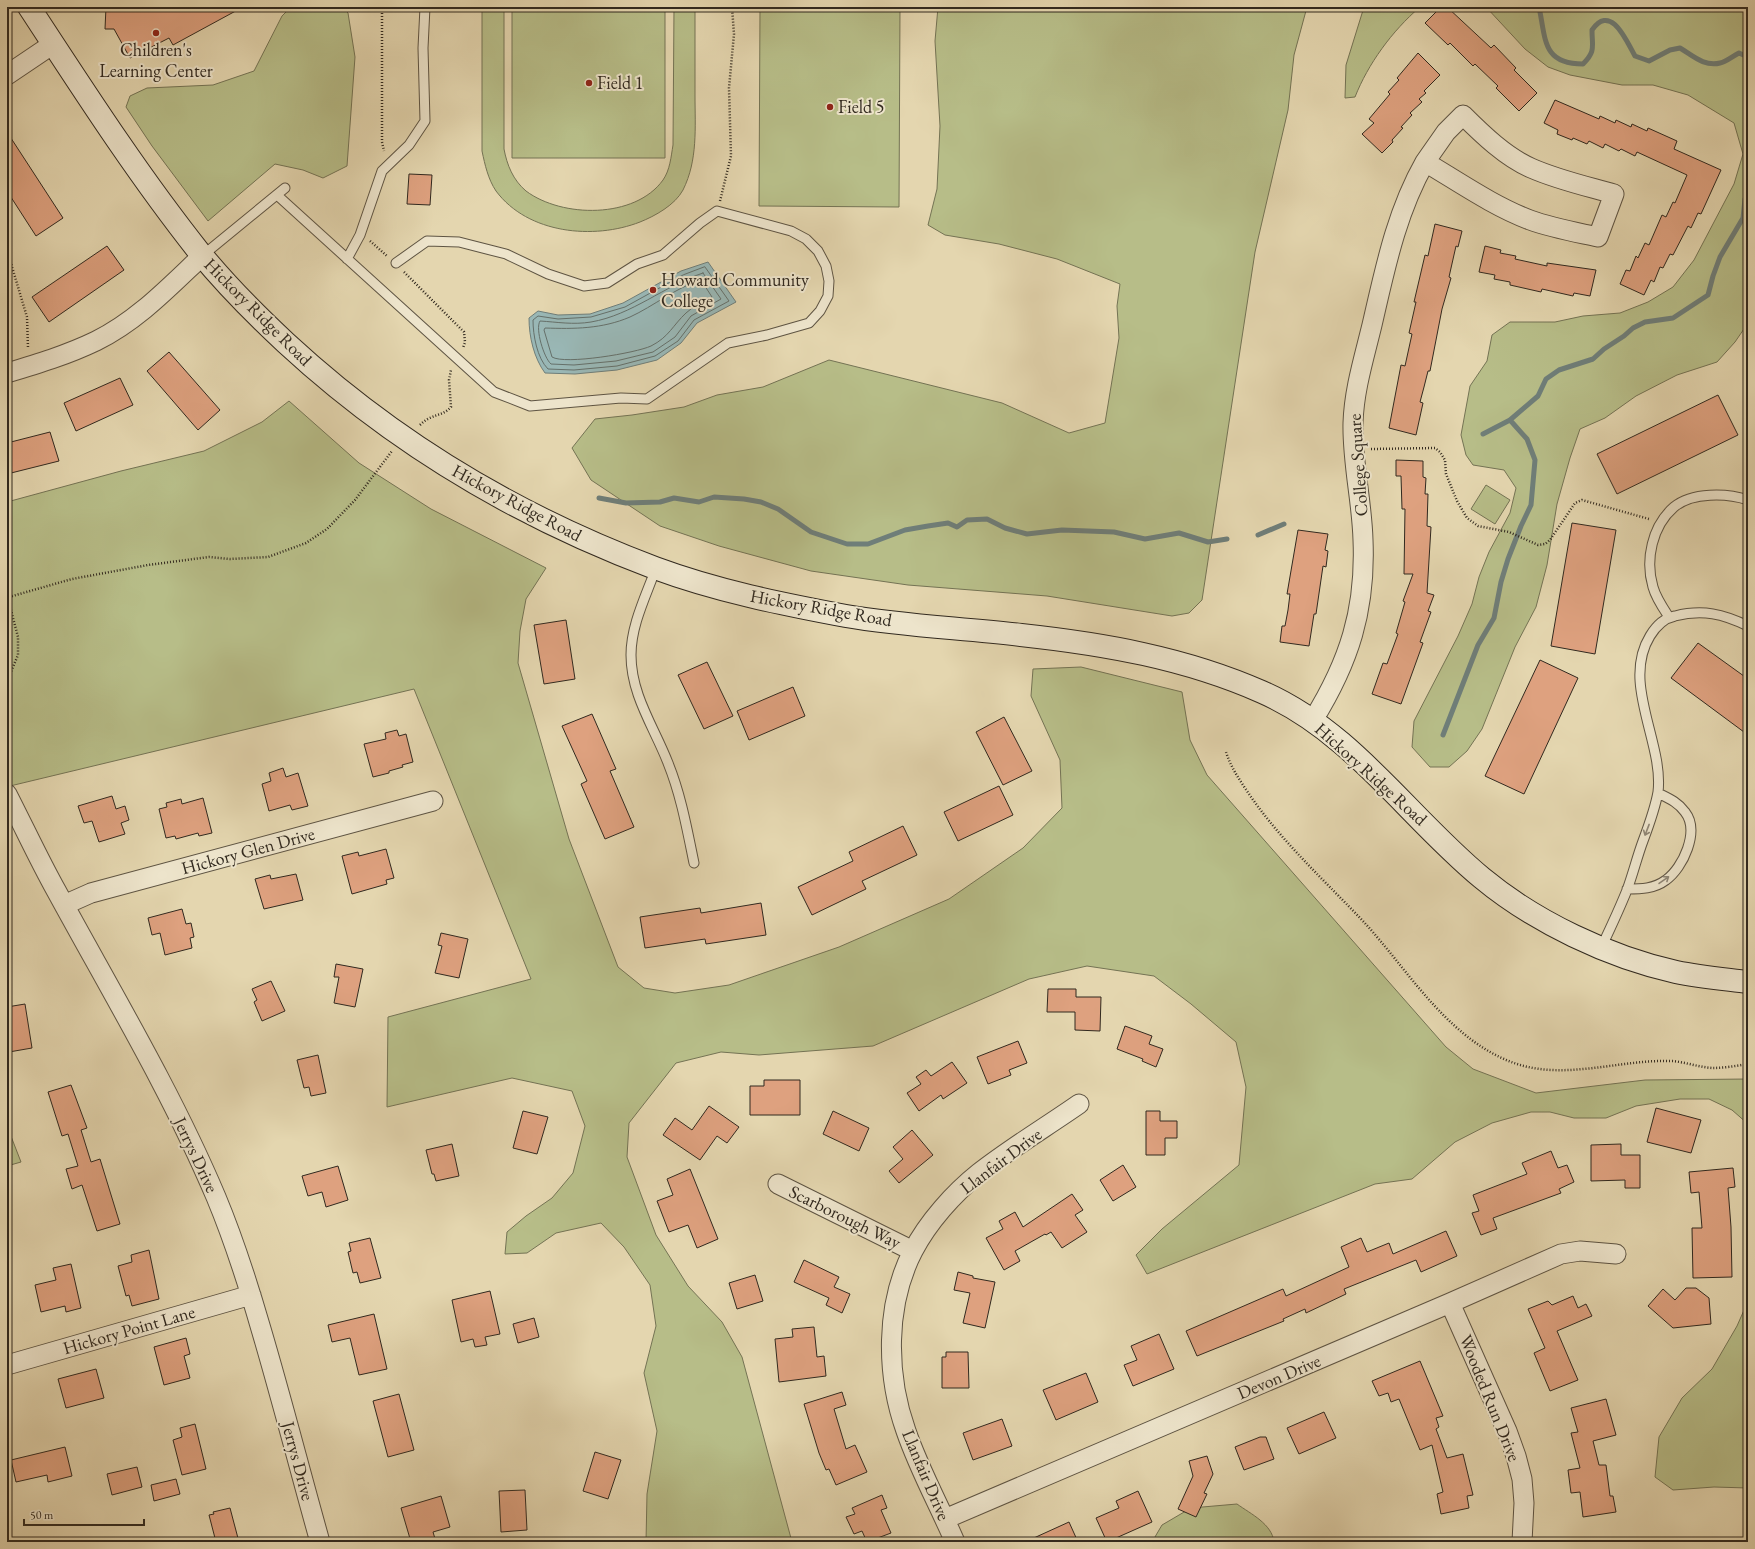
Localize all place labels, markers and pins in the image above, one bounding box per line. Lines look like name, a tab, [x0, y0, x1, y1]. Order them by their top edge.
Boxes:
marker: Children's Learning Center	[151, 28, 161, 38]
place label: Children's Learning Center	[99, 38, 213, 82]
place label: Field 1	[597, 71, 643, 94]
marker: Field 1	[584, 78, 594, 88]
place label: Field 5	[838, 95, 884, 118]
marker: Field 5	[825, 102, 835, 112]
place label: Howard Community College	[661, 268, 809, 312]
marker: Howard Community College	[648, 285, 658, 295]

